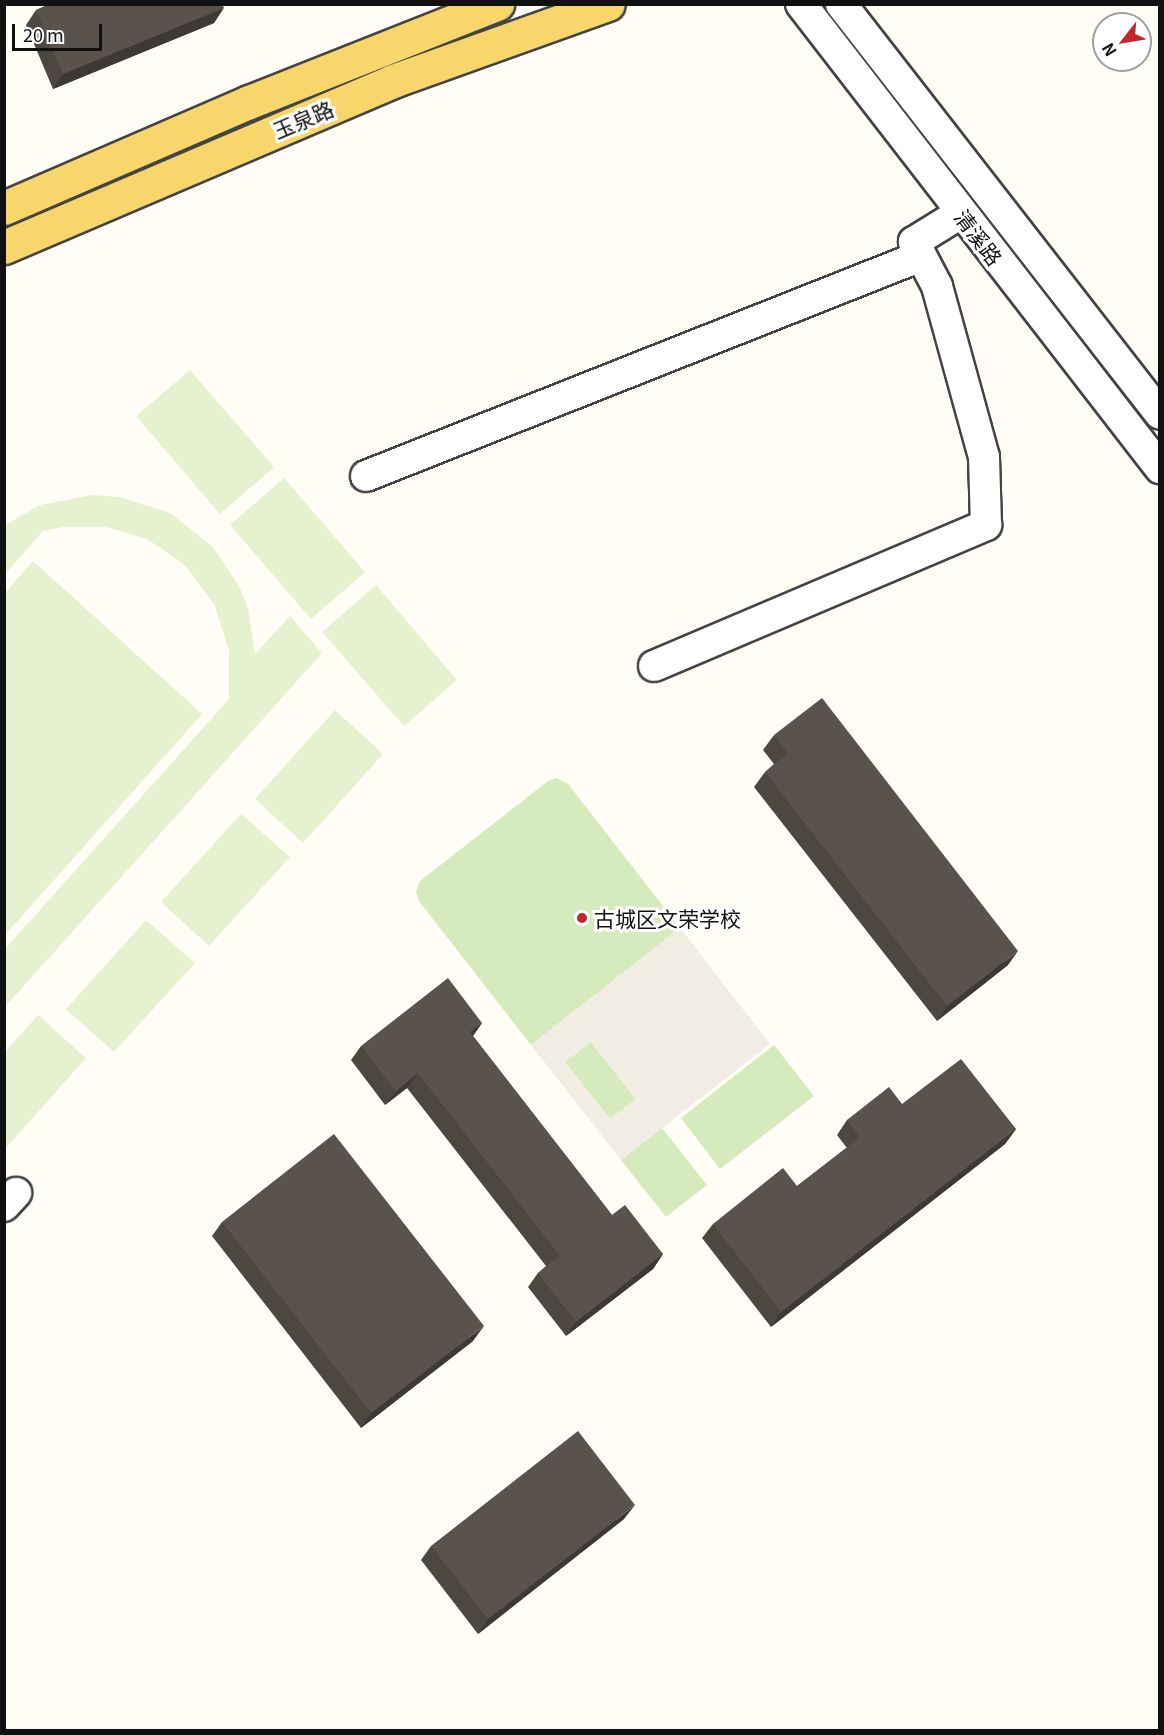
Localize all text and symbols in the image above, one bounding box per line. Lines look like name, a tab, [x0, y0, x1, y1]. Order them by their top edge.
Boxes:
scale bar	[15, 12, 105, 50]
north arrow	[1092, 12, 1152, 72]
text: 20 m	[23, 21, 64, 47]
text: N	[1095, 39, 1122, 62]
street label: 玉泉路	[269, 95, 337, 143]
street label: 清溪路	[950, 204, 1008, 270]
place label: 古城区文荣学校	[594, 905, 741, 931]
marker: 古城区文荣学校	[575, 911, 589, 925]

